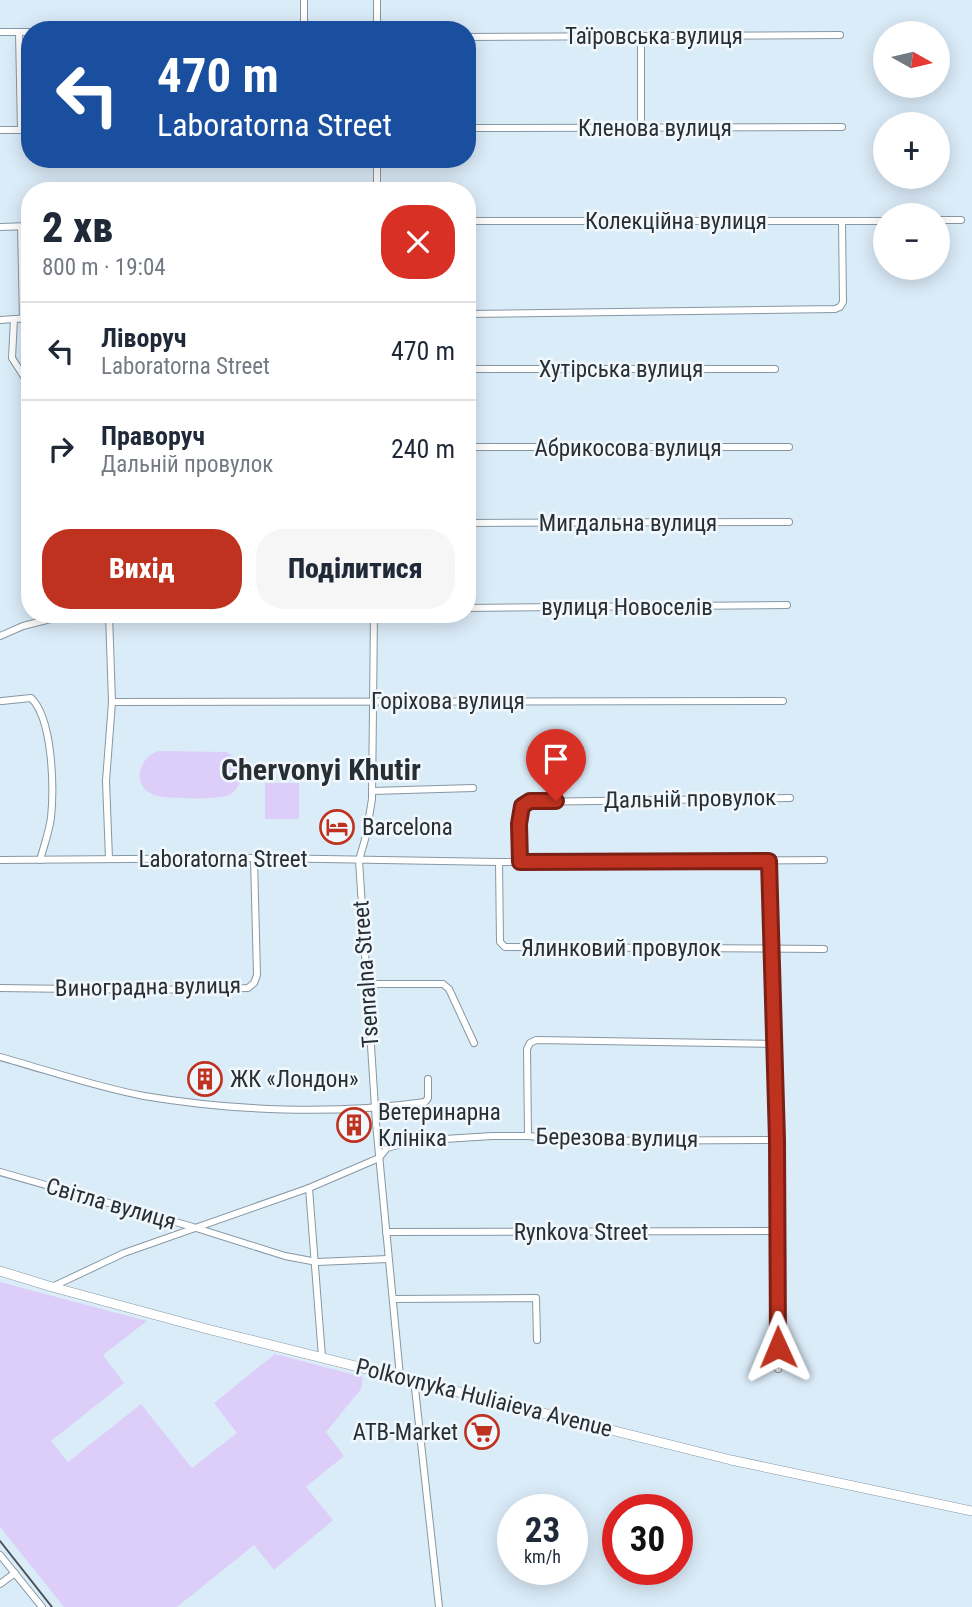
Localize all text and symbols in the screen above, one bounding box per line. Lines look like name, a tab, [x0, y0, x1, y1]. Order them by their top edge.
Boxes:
north arrow	[873, 21, 950, 98]
map controls	[873, 21, 950, 280]
street label: Таїровська вулиця	[565, 23, 743, 50]
text: 470 m	[157, 47, 279, 104]
icon: left	[42, 49, 133, 140]
text: Laboratorna Street	[157, 106, 392, 144]
button: +	[873, 112, 950, 189]
street label: Кленова вулиця	[578, 115, 732, 142]
text: 2 хв	[42, 203, 113, 252]
button: −	[873, 203, 950, 280]
button: close	[381, 205, 455, 279]
street label: Колекційна вулиця	[585, 208, 767, 235]
text: 800 m · 19:04	[42, 254, 166, 281]
text: Ліворуч	[101, 323, 186, 353]
icon: left	[42, 332, 80, 370]
text: 470 m	[391, 336, 455, 366]
text: Laboratorna Street	[101, 353, 270, 380]
street label: Хутірська вулиця	[539, 356, 703, 383]
text: Праворуч	[101, 421, 205, 451]
icon: right	[42, 430, 80, 468]
text: 240 m	[391, 434, 455, 464]
street label: Абрикосова вулиця	[535, 435, 722, 462]
text: Дальній провулок	[101, 451, 273, 478]
street label: Мигдальна вулиця	[539, 510, 717, 537]
button: Вихід	[42, 529, 242, 609]
button: Поділитися	[256, 529, 455, 609]
street label: вулиця Новоселів	[541, 594, 713, 621]
street label: Горіхова вулиця	[371, 688, 525, 715]
pin	[526, 729, 586, 801]
icon: arrive	[537, 740, 575, 778]
district label: Chervonyi Khutir	[221, 752, 421, 787]
street label: Дальній провулок	[604, 784, 776, 814]
hotel icon: Barcelona	[318, 808, 356, 846]
place label: Barcelona	[362, 814, 453, 841]
street label: Laboratorna Street	[139, 846, 307, 873]
street label: Tsenralna Street	[347, 900, 385, 1048]
street label: Ялинковий провулок	[521, 935, 721, 962]
street label: Виноградна вулиця	[55, 972, 241, 1002]
building icon: ЖК «Лондон»	[186, 1060, 224, 1098]
place label: ЖК «Лондон»	[230, 1066, 359, 1093]
place label: Ветеринарна Клініка	[378, 1099, 501, 1152]
building icon: Ветеринарна Клініка	[335, 1106, 373, 1144]
street label: Березова вулиця	[535, 1123, 699, 1153]
street label: Світла вулиця	[43, 1173, 179, 1235]
street label: Rynkova Street	[514, 1219, 648, 1246]
position arrow	[741, 1310, 815, 1384]
street label: Polkovnyka Huliaieva Avenue	[353, 1353, 615, 1443]
supermarket icon: ATB-Market	[463, 1413, 501, 1451]
place label: ATB-Market	[353, 1419, 458, 1446]
speed limit sign: 30	[602, 1494, 693, 1585]
text: 23	[525, 1510, 560, 1551]
text: km/h	[524, 1546, 561, 1567]

